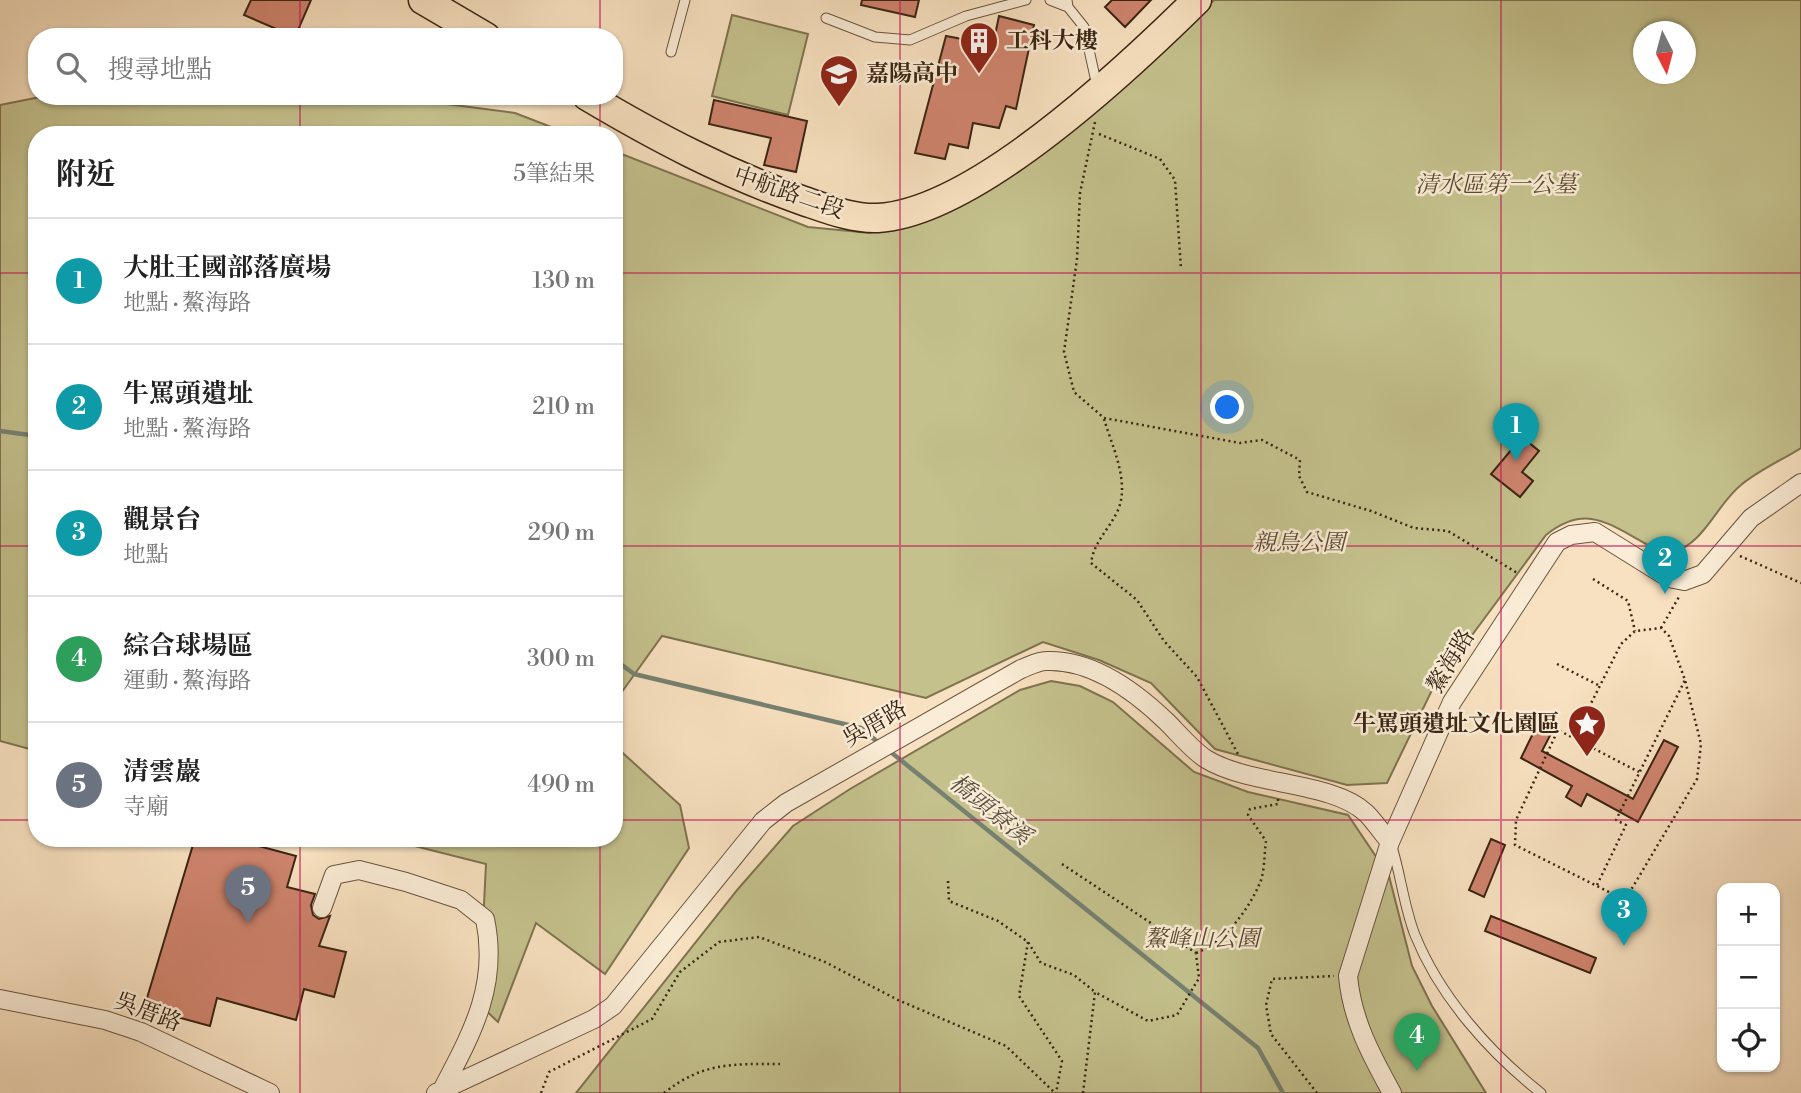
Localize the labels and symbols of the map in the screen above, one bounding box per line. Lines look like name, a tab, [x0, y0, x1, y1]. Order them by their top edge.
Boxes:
building icon: 工科大樓	[958, 20, 1000, 75]
north arrow	[1633, 21, 1696, 84]
place label: 工科大樓	[1006, 27, 1098, 55]
school or university icon: 嘉陽高中	[818, 53, 860, 108]
place label: 嘉陽高中	[866, 60, 958, 88]
street label: 中航路二段	[730, 161, 848, 225]
park label: 清水區第一公墓	[1416, 171, 1581, 199]
your location	[1210, 390, 1244, 424]
pin: 1	[1493, 403, 1539, 461]
park label: 親鳥公園	[1253, 529, 1349, 557]
pin: 2	[1642, 536, 1688, 594]
street label: 鰲海路	[1421, 624, 1481, 698]
street label: 吳厝路	[838, 695, 912, 753]
place icon: 牛罵頭遺址文化園區	[1566, 703, 1608, 758]
place label: 牛罵頭遺址文化園區	[1353, 710, 1560, 738]
water label: 橋頭寮溪	[943, 768, 1039, 854]
pin: 5	[225, 865, 271, 923]
pin: 3	[1601, 888, 1647, 946]
park label: 鰲峰山公園	[1145, 925, 1264, 953]
street label: 吳厝路	[111, 987, 185, 1037]
pin: 4	[1394, 1013, 1440, 1071]

